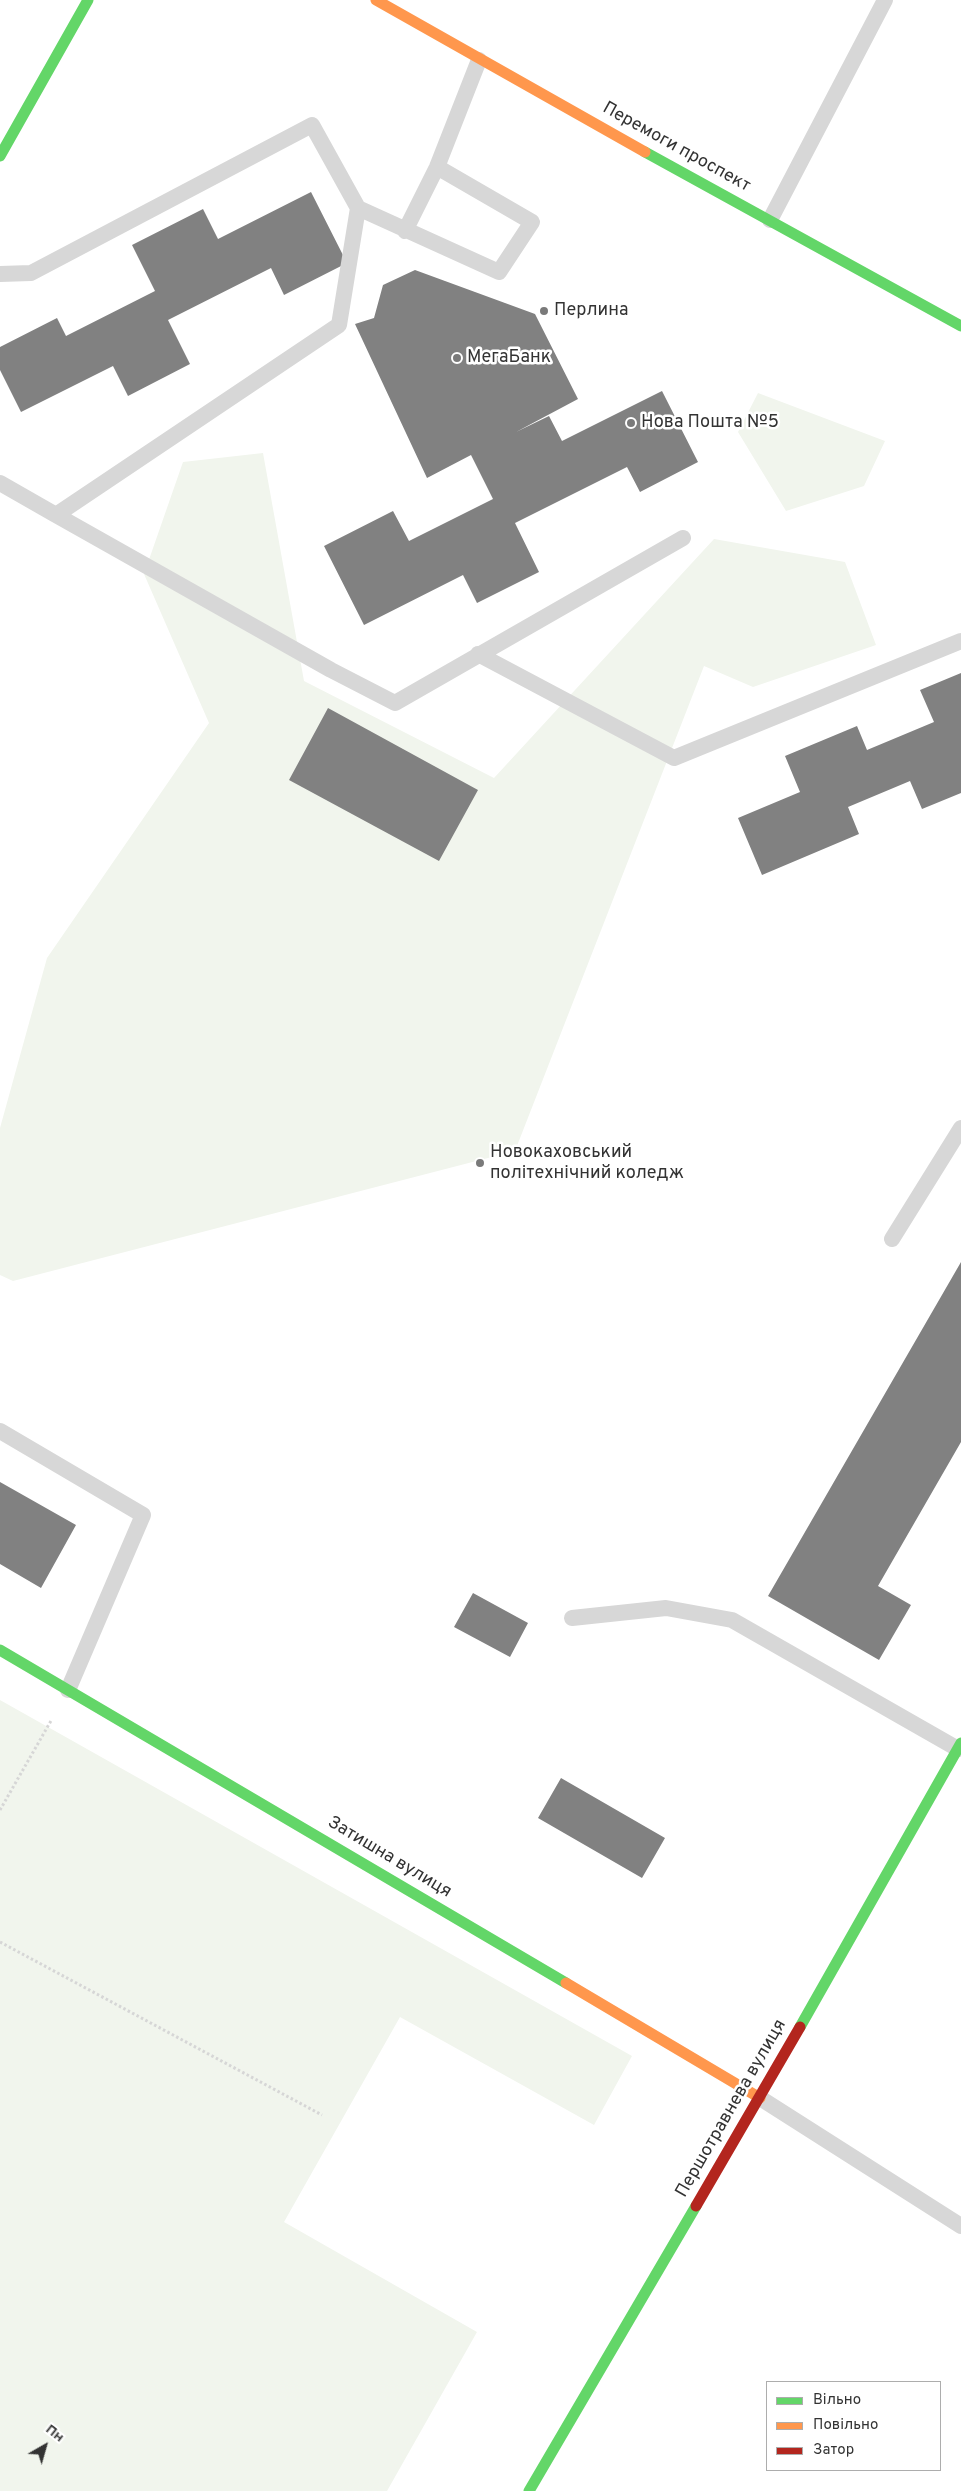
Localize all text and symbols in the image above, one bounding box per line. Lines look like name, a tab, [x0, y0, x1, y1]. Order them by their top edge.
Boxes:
street label: Перемоги проспект	[598, 98, 754, 198]
place label: Перлина	[554, 300, 628, 322]
marker: Перлина	[538, 305, 550, 317]
place label: МегаБанк	[467, 347, 551, 369]
marker: МегаБанк	[451, 352, 463, 364]
place label: Нова Пошта №5	[641, 412, 779, 434]
marker: Нова Пошта №5	[625, 417, 637, 429]
place label: Новокаховський політехнічний коледж	[490, 1142, 684, 1184]
marker: Новокаховський політехнічний коледж	[474, 1157, 486, 1169]
street label: Затишна вулиця	[323, 1812, 455, 1904]
street label: Першотравнева вулиця	[672, 2016, 792, 2202]
legend	[766, 2381, 941, 2471]
text: Вільно	[813, 2391, 861, 2410]
text: Повільно	[813, 2416, 878, 2435]
north arrow	[20, 2421, 70, 2471]
text: Пн	[42, 2421, 67, 2446]
text: Затор	[813, 2441, 854, 2460]

